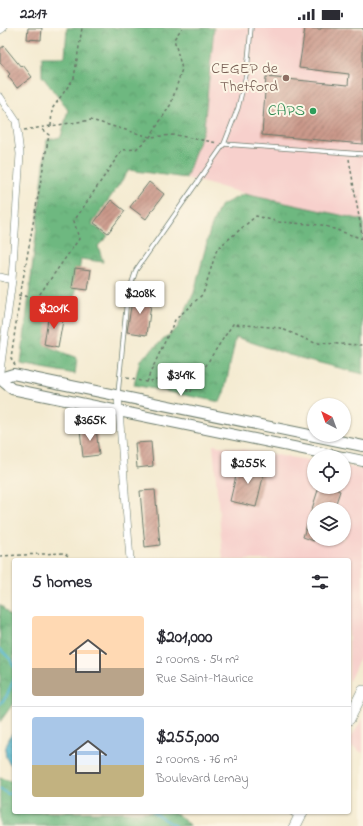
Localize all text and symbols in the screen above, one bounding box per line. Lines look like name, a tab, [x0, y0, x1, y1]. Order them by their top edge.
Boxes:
text: 22:17	[20, 3, 47, 25]
place label: CEGEP de Thetford	[211, 57, 279, 99]
marker: CEGEP de Thetford	[281, 73, 291, 83]
place label: CAPS	[268, 99, 305, 123]
marker: CAPS	[308, 106, 318, 116]
pin: $208K	[112, 281, 168, 315]
text: $208K	[124, 284, 156, 303]
pin: $201K	[26, 296, 82, 330]
text: $201K	[39, 299, 69, 318]
pin: $349K	[153, 363, 209, 397]
text: $349K	[167, 366, 195, 385]
north arrow	[307, 398, 351, 442]
map controls	[307, 398, 351, 546]
pin: $365K	[62, 408, 118, 442]
text: $365K	[74, 411, 106, 430]
button: locate	[307, 450, 351, 494]
pin: $255K	[220, 451, 276, 485]
text: $255K	[230, 454, 266, 473]
button: layers	[307, 502, 351, 546]
text: 5 homes	[32, 570, 92, 595]
icon: filters	[309, 571, 331, 593]
text: $201,000	[156, 625, 212, 650]
icon: home	[64, 632, 112, 680]
text: 2 rooms · 54 m²	[156, 650, 239, 669]
text: Rue Saint-Maurice	[156, 669, 253, 688]
text: $255,000	[156, 725, 219, 750]
icon: home	[64, 733, 112, 781]
text: 2 rooms · 76 m²	[156, 750, 238, 769]
text: Boulevard Lemay	[156, 769, 249, 788]

